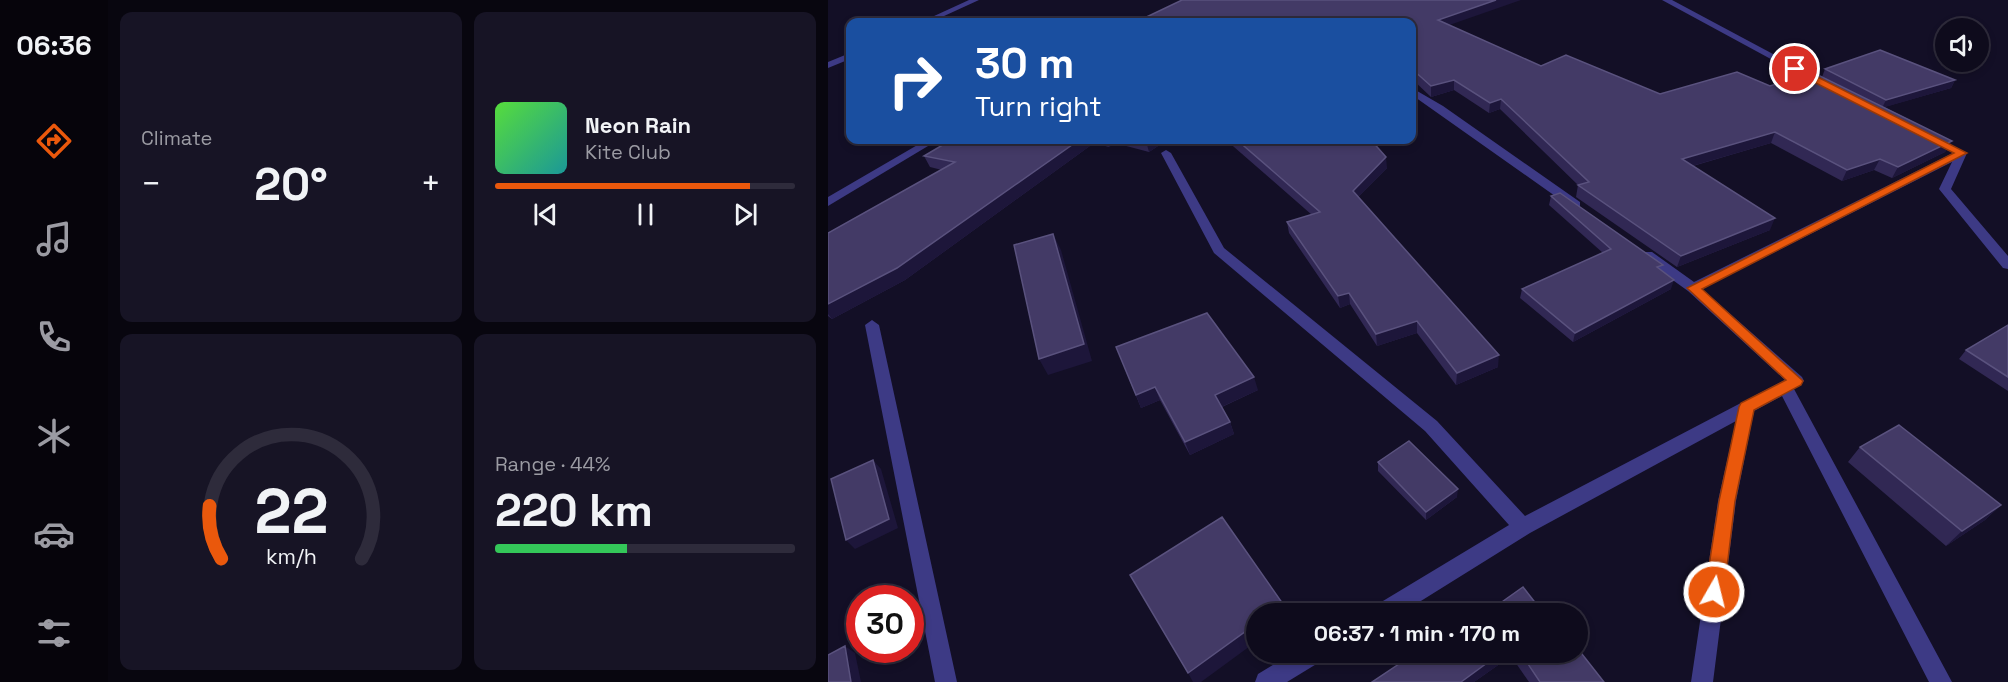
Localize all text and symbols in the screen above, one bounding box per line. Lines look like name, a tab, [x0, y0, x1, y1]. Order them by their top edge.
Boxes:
map controls	[1935, 18, 1989, 72]
button: sound	[1935, 18, 1989, 72]
text: 06:36	[16, 28, 92, 63]
text: 30 m	[975, 37, 1074, 90]
icon: right	[876, 42, 954, 120]
pin	[1769, 43, 1820, 94]
icon: arrive	[1778, 52, 1811, 85]
text: Turn right	[975, 89, 1102, 124]
text: Neon Rain	[585, 111, 691, 139]
icon: directions	[33, 120, 75, 162]
text: Climate	[141, 125, 212, 151]
text: Kite Club	[585, 139, 671, 165]
text: 20°	[254, 156, 328, 213]
text: −	[141, 163, 161, 205]
text: +	[421, 163, 441, 205]
icon: previous	[529, 198, 562, 231]
icon: pause	[629, 198, 662, 231]
icon: next	[729, 198, 762, 231]
icon: music	[33, 218, 75, 260]
icon: phone	[33, 316, 75, 358]
icon: climate	[33, 415, 75, 457]
text: Range · 44%	[495, 451, 611, 477]
text: 22	[254, 472, 328, 551]
text: 220 km	[495, 482, 653, 539]
icon: car	[33, 513, 75, 555]
text: km/h	[265, 543, 317, 570]
position arrow	[1682, 560, 1746, 624]
speed limit sign: 30	[846, 585, 924, 663]
icon: filters	[33, 612, 75, 654]
text: 06:37 · 1 min · 170 m	[1314, 619, 1520, 647]

